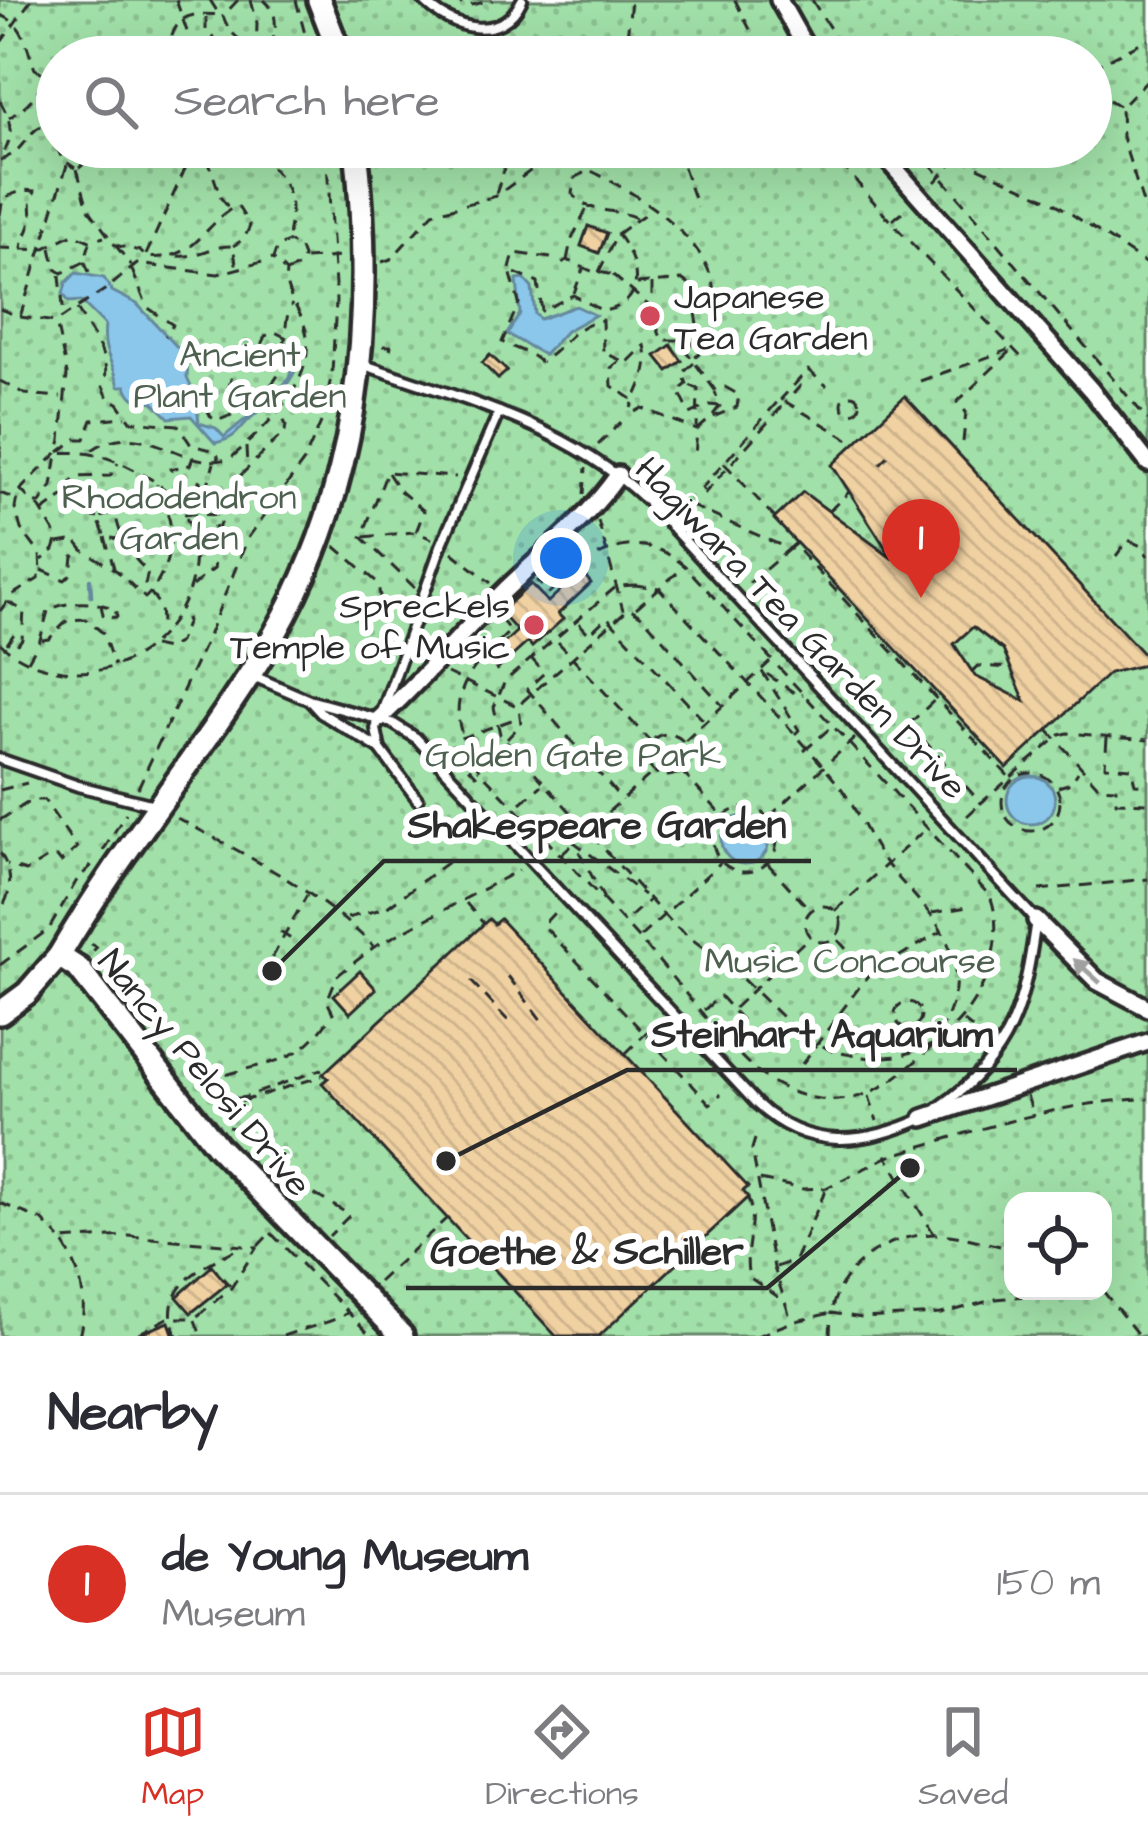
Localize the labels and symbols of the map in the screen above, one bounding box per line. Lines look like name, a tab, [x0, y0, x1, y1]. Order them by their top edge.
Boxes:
place label: Japanese Tea Garden	[674, 272, 868, 364]
marker: Japanese Tea Garden	[637, 303, 663, 329]
park label: Ancient Plant Garden	[134, 330, 346, 422]
street label: Hagiwara Tea Garden Drive	[622, 446, 978, 812]
park label: Rhododendron Garden	[62, 472, 296, 564]
pin: 1	[882, 499, 960, 598]
your location	[531, 528, 591, 588]
place label: Spreckels Temple of Music	[230, 581, 510, 673]
marker: Spreckels Temple of Music	[521, 612, 547, 638]
park label: Golden Gate Park	[425, 730, 721, 781]
callout: Shakespeare Garden	[384, 786, 811, 861]
text: Shakespeare Garden	[407, 800, 787, 854]
park label: Music Concourse	[704, 936, 996, 987]
street label: Nancy Pelosi Drive	[85, 939, 323, 1208]
one-way arrow	[1073, 958, 1102, 985]
callout: Steinhart Aquarium	[627, 995, 1017, 1070]
text: Steinhart Aquarium	[650, 1009, 993, 1063]
callout: Goethe & Schiller	[406, 1213, 767, 1288]
text: Goethe & Schiller	[430, 1226, 744, 1280]

